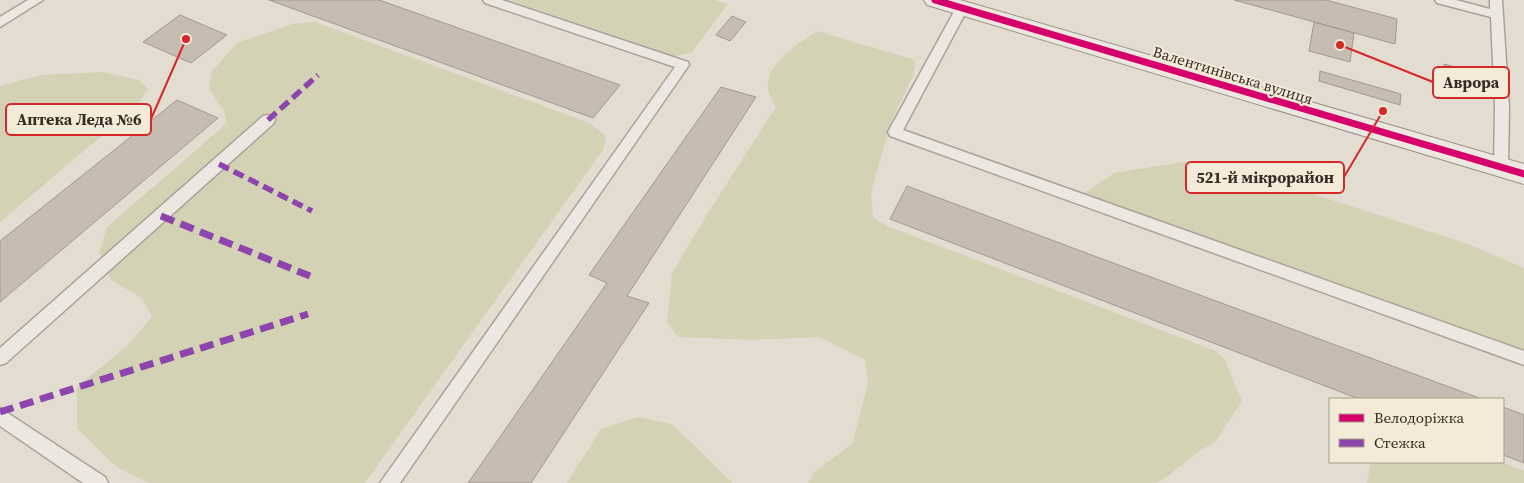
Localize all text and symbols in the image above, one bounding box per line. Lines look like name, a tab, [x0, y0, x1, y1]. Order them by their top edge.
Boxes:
street label: Валентинівська вулиця	[1150, 41, 1316, 109]
callout: Аврора	[1433, 67, 1509, 98]
text: Аврора	[1443, 71, 1500, 93]
callout: Аптека Леда №6	[6, 104, 151, 135]
text: Аптека Леда №6	[16, 108, 142, 130]
callout: 521-й мікрорайон	[1186, 162, 1344, 193]
text: 521-й мікрорайон	[1196, 166, 1334, 188]
legend	[1329, 398, 1504, 463]
text: Велодоріжка	[1374, 407, 1464, 428]
text: Стежка	[1374, 432, 1426, 453]

